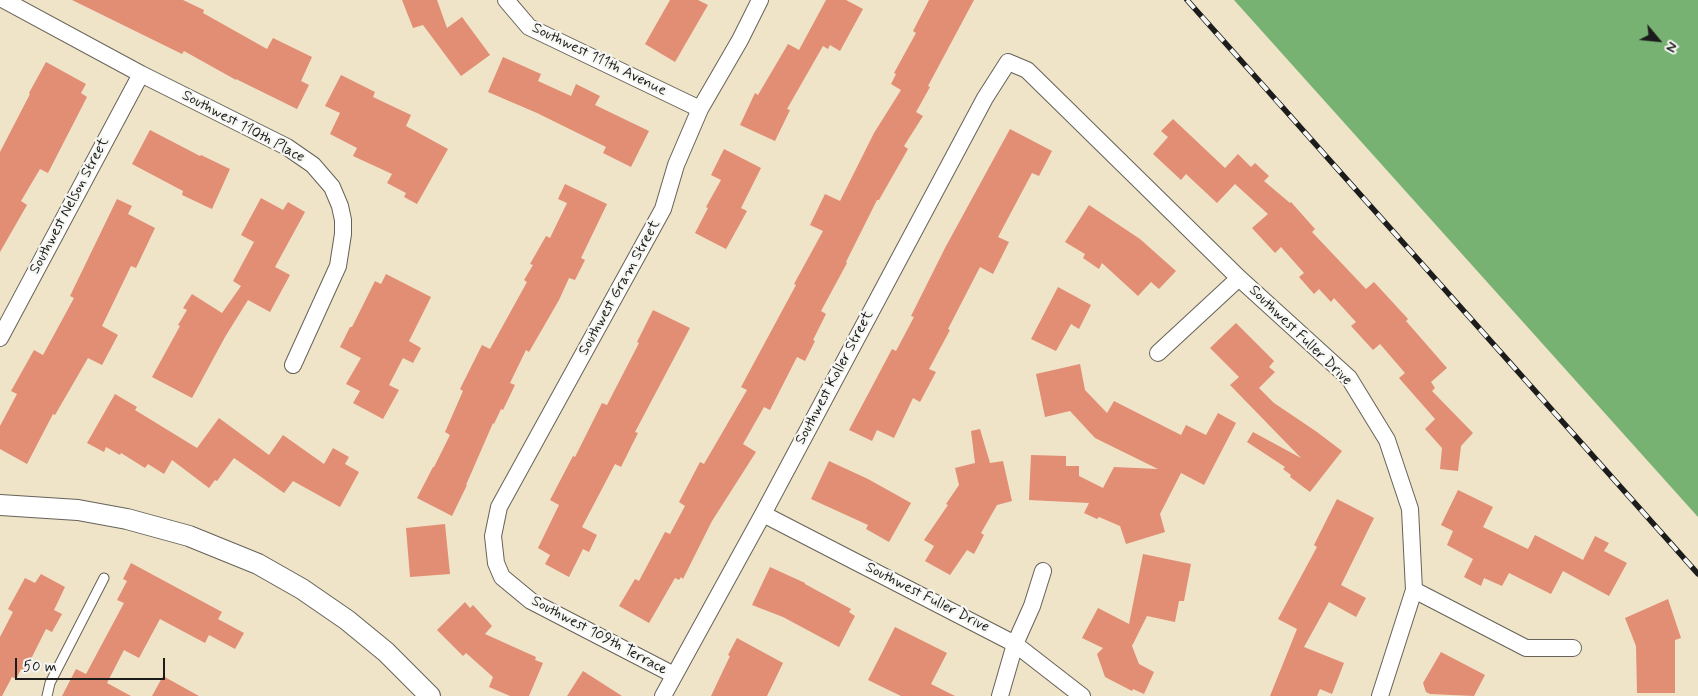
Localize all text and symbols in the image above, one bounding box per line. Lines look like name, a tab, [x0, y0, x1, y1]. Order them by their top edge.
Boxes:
north arrow	[1633, 15, 1683, 65]
street label: Southwest 111th Avenue	[529, 20, 669, 100]
text: N	[1661, 39, 1681, 55]
street label: Southwest 110th Place	[178, 87, 308, 167]
street label: Southwest Nelson Street	[26, 135, 114, 277]
street label: Southwest Gram Street	[575, 217, 665, 359]
street label: Southwest Fuller Drive	[1245, 282, 1355, 390]
street label: Southwest Koller Street	[792, 308, 878, 448]
street label: Southwest Fuller Drive	[862, 559, 992, 637]
street label: Southwest 109th Terrace	[528, 593, 670, 679]
scale bar	[18, 648, 168, 680]
text: 50 m	[23, 657, 57, 677]

